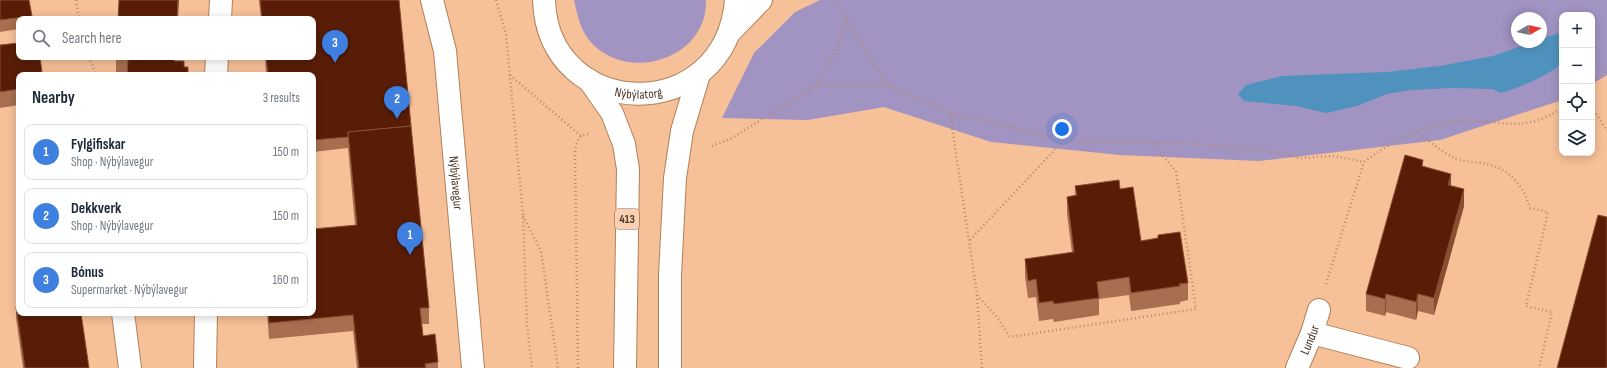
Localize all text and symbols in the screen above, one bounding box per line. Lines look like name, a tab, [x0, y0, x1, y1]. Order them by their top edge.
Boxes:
north arrow	[1511, 12, 1547, 48]
map controls	[1559, 12, 1595, 156]
button: +	[1559, 12, 1595, 48]
search box	[16, 16, 316, 60]
icon: search	[30, 27, 52, 49]
text: Search here	[62, 29, 122, 48]
pin: 3	[322, 30, 348, 63]
button: −	[1559, 48, 1595, 84]
street label: Nýbýlatorg	[613, 84, 664, 103]
button: locate	[1559, 84, 1595, 120]
pin: 2	[384, 86, 410, 119]
text: Nearby	[32, 88, 75, 108]
text: 3 results	[263, 90, 300, 106]
your location	[1052, 119, 1072, 139]
button: layers	[1559, 120, 1595, 156]
text: Fylgifiskar	[71, 135, 126, 154]
text: 1	[43, 144, 49, 160]
text: 150 m	[273, 144, 299, 160]
text: Shop · Nýbýlavegur	[71, 154, 153, 170]
street label: Nýbýlavegur	[445, 155, 466, 211]
text: Dekkverk	[71, 199, 121, 218]
text: 2	[43, 208, 49, 224]
text: 150 m	[273, 208, 299, 224]
road number: 413	[615, 209, 639, 229]
text: Shop · Nýbýlavegur	[71, 218, 153, 234]
pin: 1	[397, 222, 423, 255]
text: Bónus	[71, 263, 104, 282]
text: 3	[43, 272, 49, 288]
text: 160 m	[273, 272, 299, 288]
text: Supermarket · Nýbýlavegur	[71, 282, 188, 298]
street label: Lundur	[1297, 323, 1323, 357]

